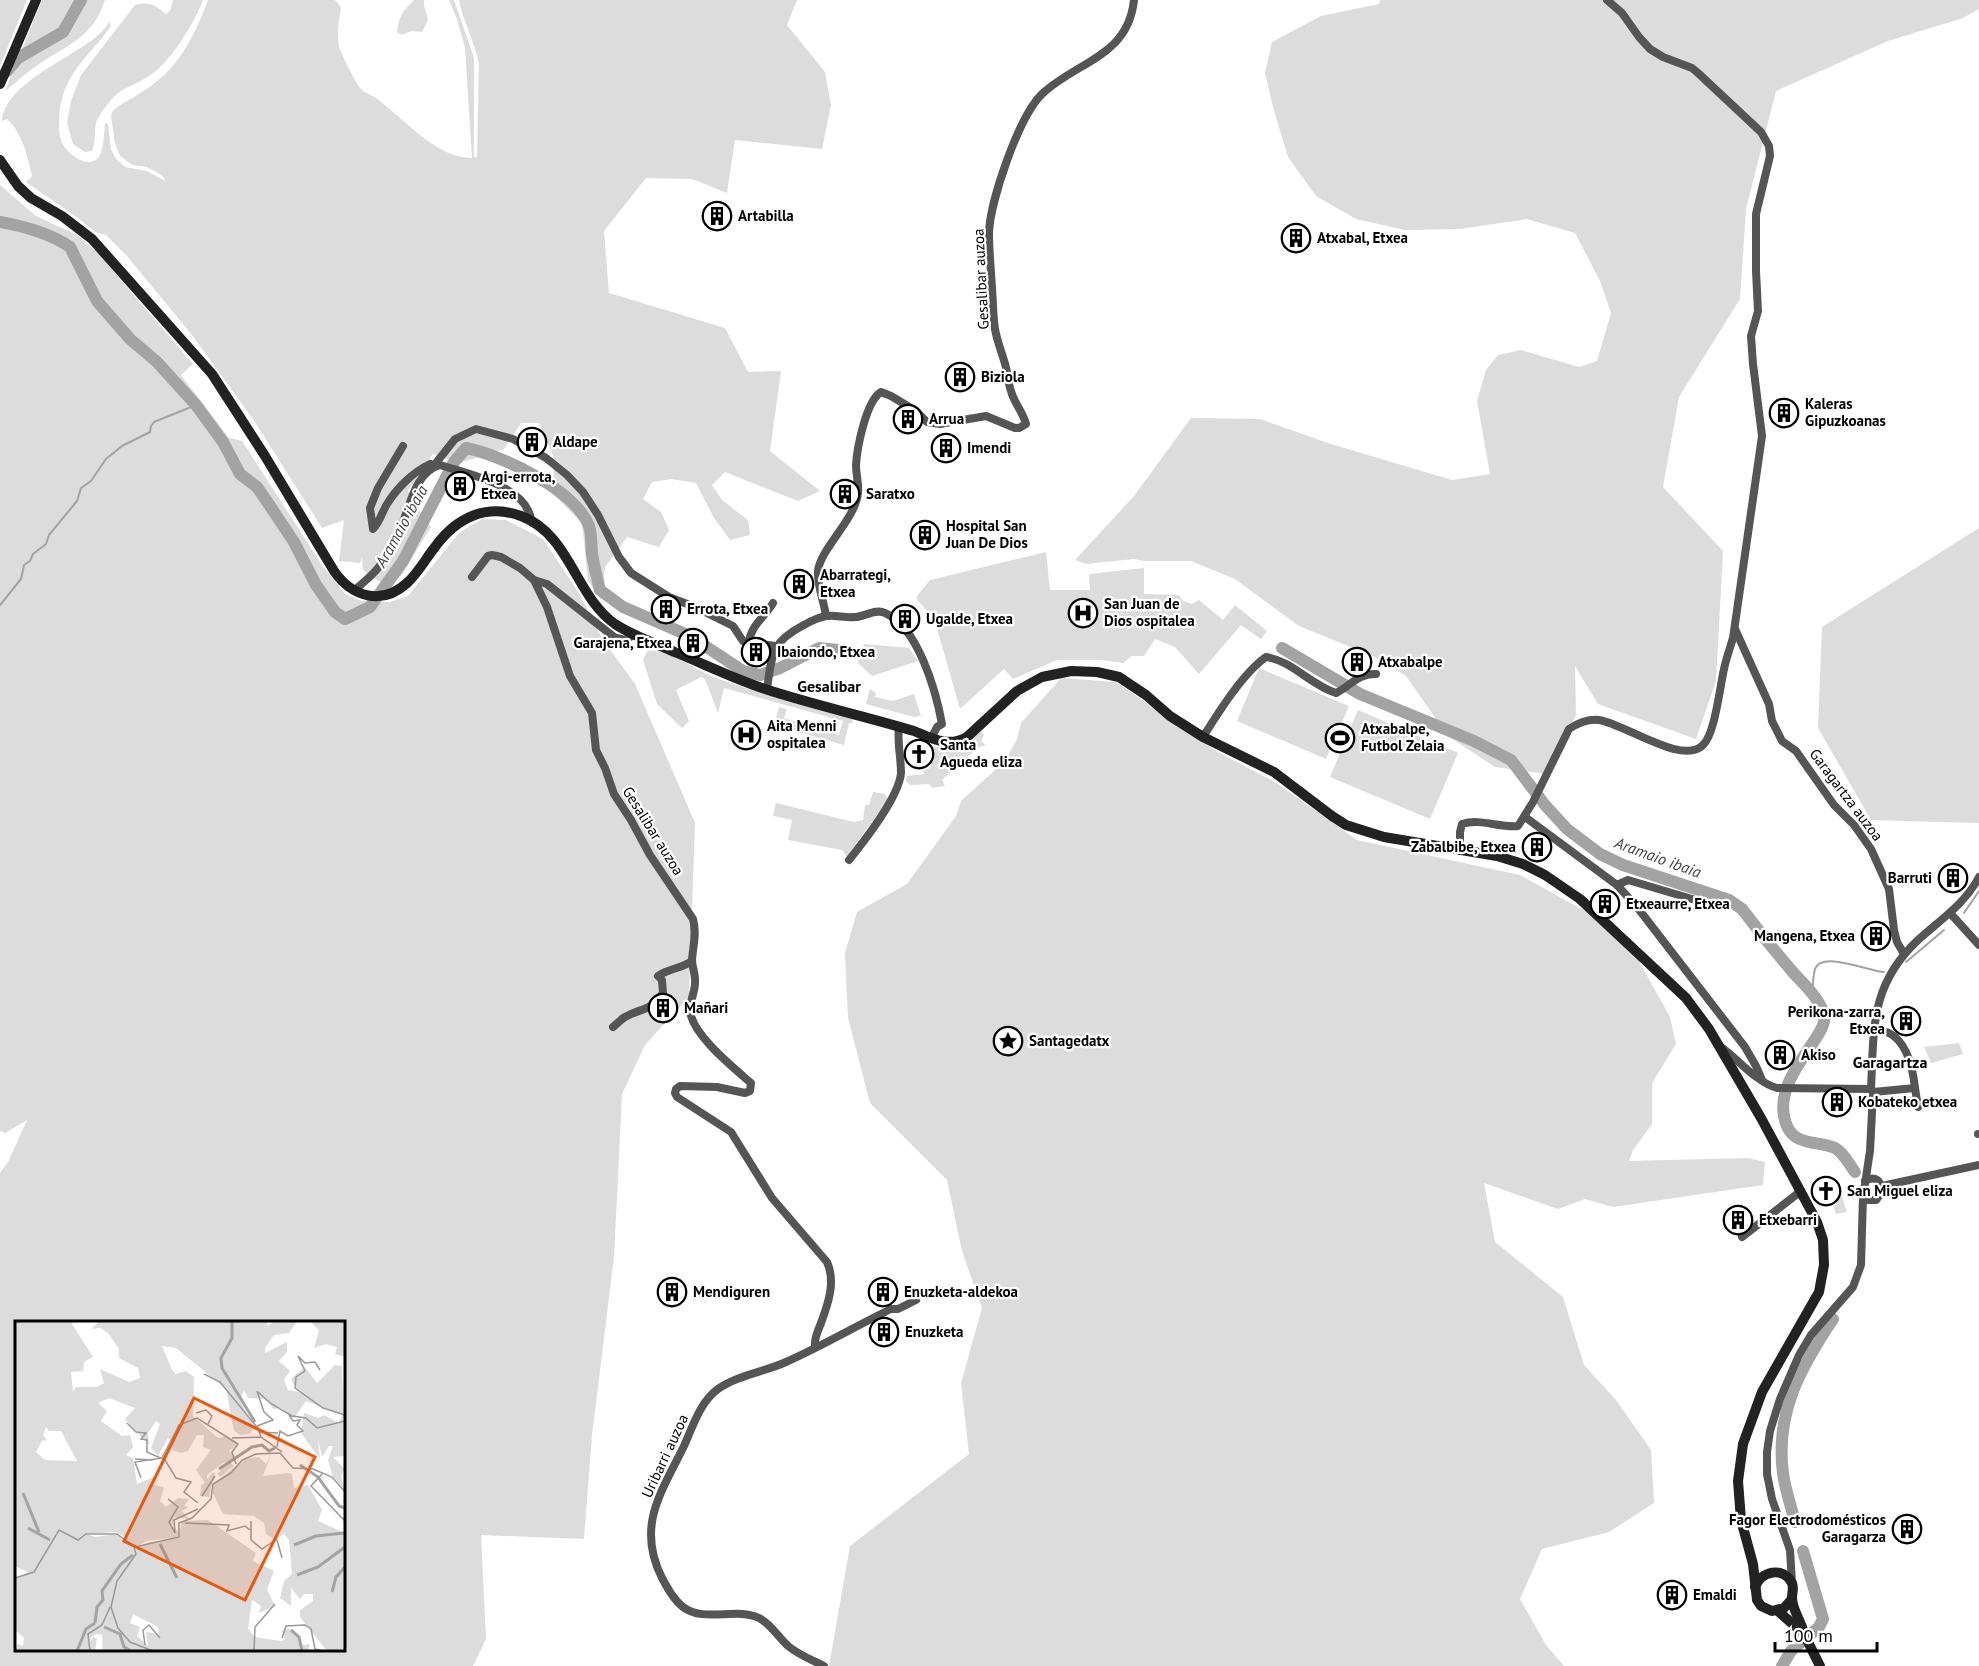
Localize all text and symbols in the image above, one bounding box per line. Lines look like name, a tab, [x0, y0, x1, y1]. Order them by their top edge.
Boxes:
building icon: Artabilla	[701, 200, 733, 232]
place label: Artabilla	[738, 206, 794, 225]
building icon: Atxabal, Etxea	[1280, 222, 1312, 254]
street label: Gesalibar auzoa	[968, 228, 993, 330]
place label: Atxabal, Etxea	[1317, 228, 1408, 247]
building icon: Biziola	[944, 361, 976, 393]
place label: Biziola	[981, 367, 1025, 386]
place label: Kaleras Gipuzkoanas	[1805, 394, 1886, 430]
building icon: Kaleras Gipuzkoanas	[1768, 397, 1800, 429]
building icon: Arrua	[892, 403, 924, 435]
place label: Arrua	[929, 409, 964, 428]
building icon: Aldape	[516, 426, 548, 458]
place label: Aldape	[553, 432, 598, 451]
building icon: Imendi	[930, 432, 962, 464]
place label: Imendi	[967, 438, 1011, 457]
place label: Argi-errota, Etxea	[481, 467, 556, 503]
building icon: Argi-errota, Etxea	[444, 470, 476, 502]
building icon: Saratxo	[829, 478, 861, 510]
water label: Aramaio ibaia	[370, 481, 432, 571]
place label: Saratxo	[866, 484, 915, 503]
place label: Hospital San Juan De Dios	[945, 516, 1028, 552]
building icon: Hospital San Juan De Dios	[909, 519, 941, 551]
place label: Abarrategi, Etxea	[820, 565, 891, 601]
building icon: Abarrategi, Etxea	[783, 568, 815, 600]
building icon: Errota, Etxea	[650, 593, 682, 625]
place label: San Juan de Dios ospitalea	[1104, 594, 1195, 630]
hospital icon: San Juan de Dios ospitalea	[1067, 597, 1099, 629]
place label: Errota, Etxea	[687, 599, 768, 618]
building icon: Ugalde, Etxea	[889, 603, 921, 635]
place label: Ugalde, Etxea	[926, 609, 1013, 628]
building icon: Garajena, Etxea	[677, 627, 709, 659]
place label: Garajena, Etxea	[573, 633, 672, 652]
building icon: Ibaiondo, Etxea	[740, 636, 772, 668]
place label: Ibaiondo, Etxea	[777, 642, 875, 661]
building icon: Atxabalpe	[1341, 646, 1373, 678]
place label: Atxabalpe	[1378, 652, 1443, 671]
district label: Gesalibar	[797, 676, 861, 696]
place label: Aita Menni ospitalea	[767, 716, 837, 752]
hospital icon: Aita Menni ospitalea	[730, 719, 762, 751]
place label: Atxabalpe, Futbol Zelaia	[1361, 719, 1445, 755]
sports icon: Atxabalpe, Futbol Zelaia	[1324, 722, 1356, 754]
place label: Santa Agueda eliza	[940, 735, 1022, 771]
church icon: Santa Agueda eliza	[903, 738, 935, 770]
street label: Garagartza auzoa	[1805, 745, 1887, 845]
street label: Gesalibar auzoa	[619, 783, 688, 879]
building icon: Zabalbibe, Etxea	[1521, 831, 1553, 863]
water label: Aramaio ibaia	[1611, 832, 1704, 882]
place label: Zabalbibe, Etxea	[1411, 837, 1516, 856]
building icon: Barruti	[1937, 862, 1969, 894]
place label: Barruti	[1888, 868, 1932, 887]
building icon: Etxeaurre, Etxea	[1589, 888, 1621, 920]
place label: Etxeaurre, Etxea	[1626, 894, 1730, 913]
building icon: Mangena, Etxea	[1860, 920, 1892, 952]
place label: Mangena, Etxea	[1754, 926, 1855, 945]
building icon: Mañari	[647, 992, 679, 1024]
place label: Mañari	[684, 998, 728, 1017]
place label: Perikona-zarra, Etxea	[1788, 1002, 1885, 1038]
building icon: Perikona-zarra, Etxea	[1890, 1005, 1922, 1037]
place icon: Santagedatx	[992, 1025, 1024, 1057]
place label: Santagedatx	[1029, 1031, 1110, 1050]
building icon: Akiso	[1764, 1039, 1796, 1071]
place label: Akiso	[1801, 1045, 1836, 1064]
district label: Garagartza	[1853, 1052, 1927, 1072]
building icon: Kobateko etxea	[1821, 1086, 1853, 1118]
place label: Kobateko etxea	[1858, 1092, 1957, 1111]
church icon: San Miguel eliza	[1810, 1175, 1842, 1207]
place label: San Miguel eliza	[1847, 1181, 1953, 1200]
building icon: Etxebarri	[1722, 1204, 1754, 1236]
place label: Etxebarri	[1759, 1210, 1817, 1229]
building icon: Mendiguren	[656, 1276, 688, 1308]
building icon: Enuzketa-aldekoa	[867, 1276, 899, 1308]
place label: Mendiguren	[693, 1282, 770, 1301]
place label: Enuzketa-aldekoa	[904, 1282, 1018, 1301]
building icon: Enuzketa	[868, 1316, 900, 1348]
inset map	[15, 1321, 345, 1651]
place label: Enuzketa	[905, 1322, 963, 1341]
street label: Uribarri auzoa	[637, 1411, 692, 1501]
place label: Fagor Electrodomésticos Garagarza	[1729, 1510, 1886, 1546]
building icon: Fagor Electrodomésticos Garagarza	[1891, 1513, 1923, 1545]
building icon: Emaldi	[1656, 1579, 1688, 1611]
place label: Emaldi	[1693, 1585, 1737, 1604]
scale bar	[1775, 1615, 1877, 1653]
text: 100 m	[1784, 1624, 1833, 1647]

